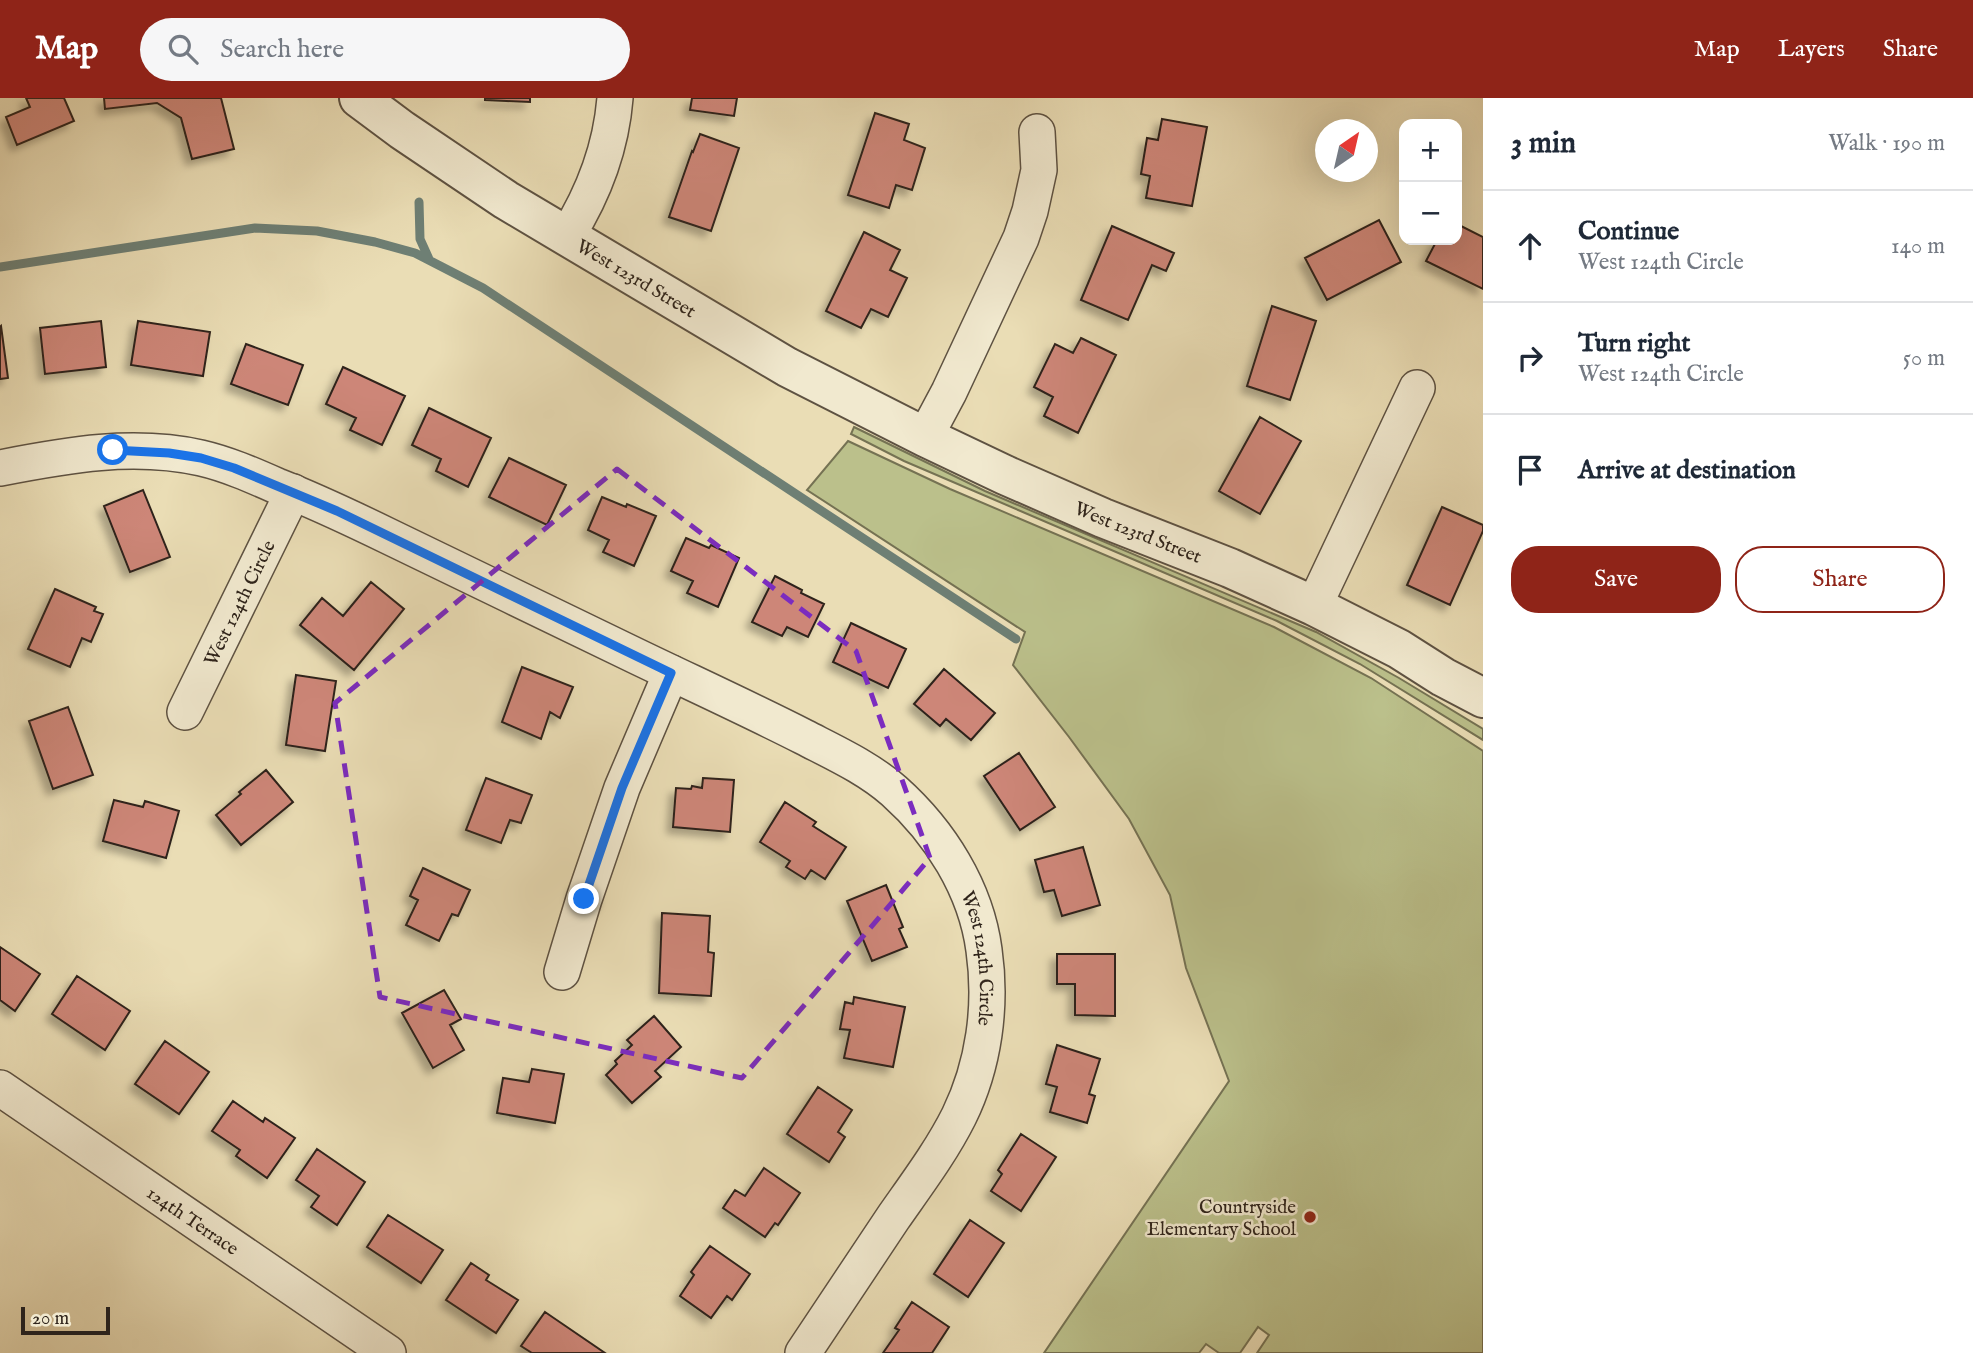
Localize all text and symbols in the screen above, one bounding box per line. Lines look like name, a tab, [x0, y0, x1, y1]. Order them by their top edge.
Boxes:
search box	[140, 18, 630, 81]
text: Map	[35, 28, 98, 70]
icon: search	[164, 30, 202, 68]
text: Search here	[220, 33, 344, 66]
text: Map	[1694, 34, 1740, 65]
text: Layers	[1778, 34, 1845, 65]
text: Share	[1883, 34, 1938, 65]
north arrow	[1315, 119, 1378, 182]
map controls	[1399, 119, 1462, 245]
button: +	[1399, 119, 1462, 182]
text: 3 min	[1511, 125, 1576, 163]
text: Walk · 190 m	[1828, 129, 1945, 158]
button: −	[1399, 182, 1462, 245]
text: Continue	[1578, 215, 1679, 248]
icon: ahead	[1511, 227, 1549, 265]
text: 140 m	[1891, 232, 1945, 261]
street label: West 123rd Street	[572, 235, 700, 324]
text: West 124th Circle	[1578, 248, 1744, 277]
text: Turn right	[1578, 327, 1691, 360]
icon: right	[1511, 339, 1549, 377]
text: 50 m	[1903, 344, 1945, 373]
text: West 124th Circle	[1578, 360, 1744, 389]
route start	[97, 434, 128, 465]
icon: arrive	[1511, 451, 1549, 489]
text: Arrive at destination	[1578, 454, 1796, 487]
street label: West 123rd Street	[1070, 497, 1205, 570]
street label: West 124th Circle	[200, 536, 282, 670]
button: Save	[1511, 546, 1721, 613]
button: Share	[1735, 546, 1945, 613]
route end	[568, 883, 599, 914]
street label: West 124th Circle	[955, 888, 997, 1027]
street label: 124th Terrace	[142, 1182, 243, 1262]
place label: Countryside Elementary School	[1147, 1196, 1297, 1242]
marker: Countryside Elementary School	[1302, 1209, 1318, 1225]
scale bar	[21, 1304, 110, 1336]
text: 20 m	[32, 1307, 69, 1331]

